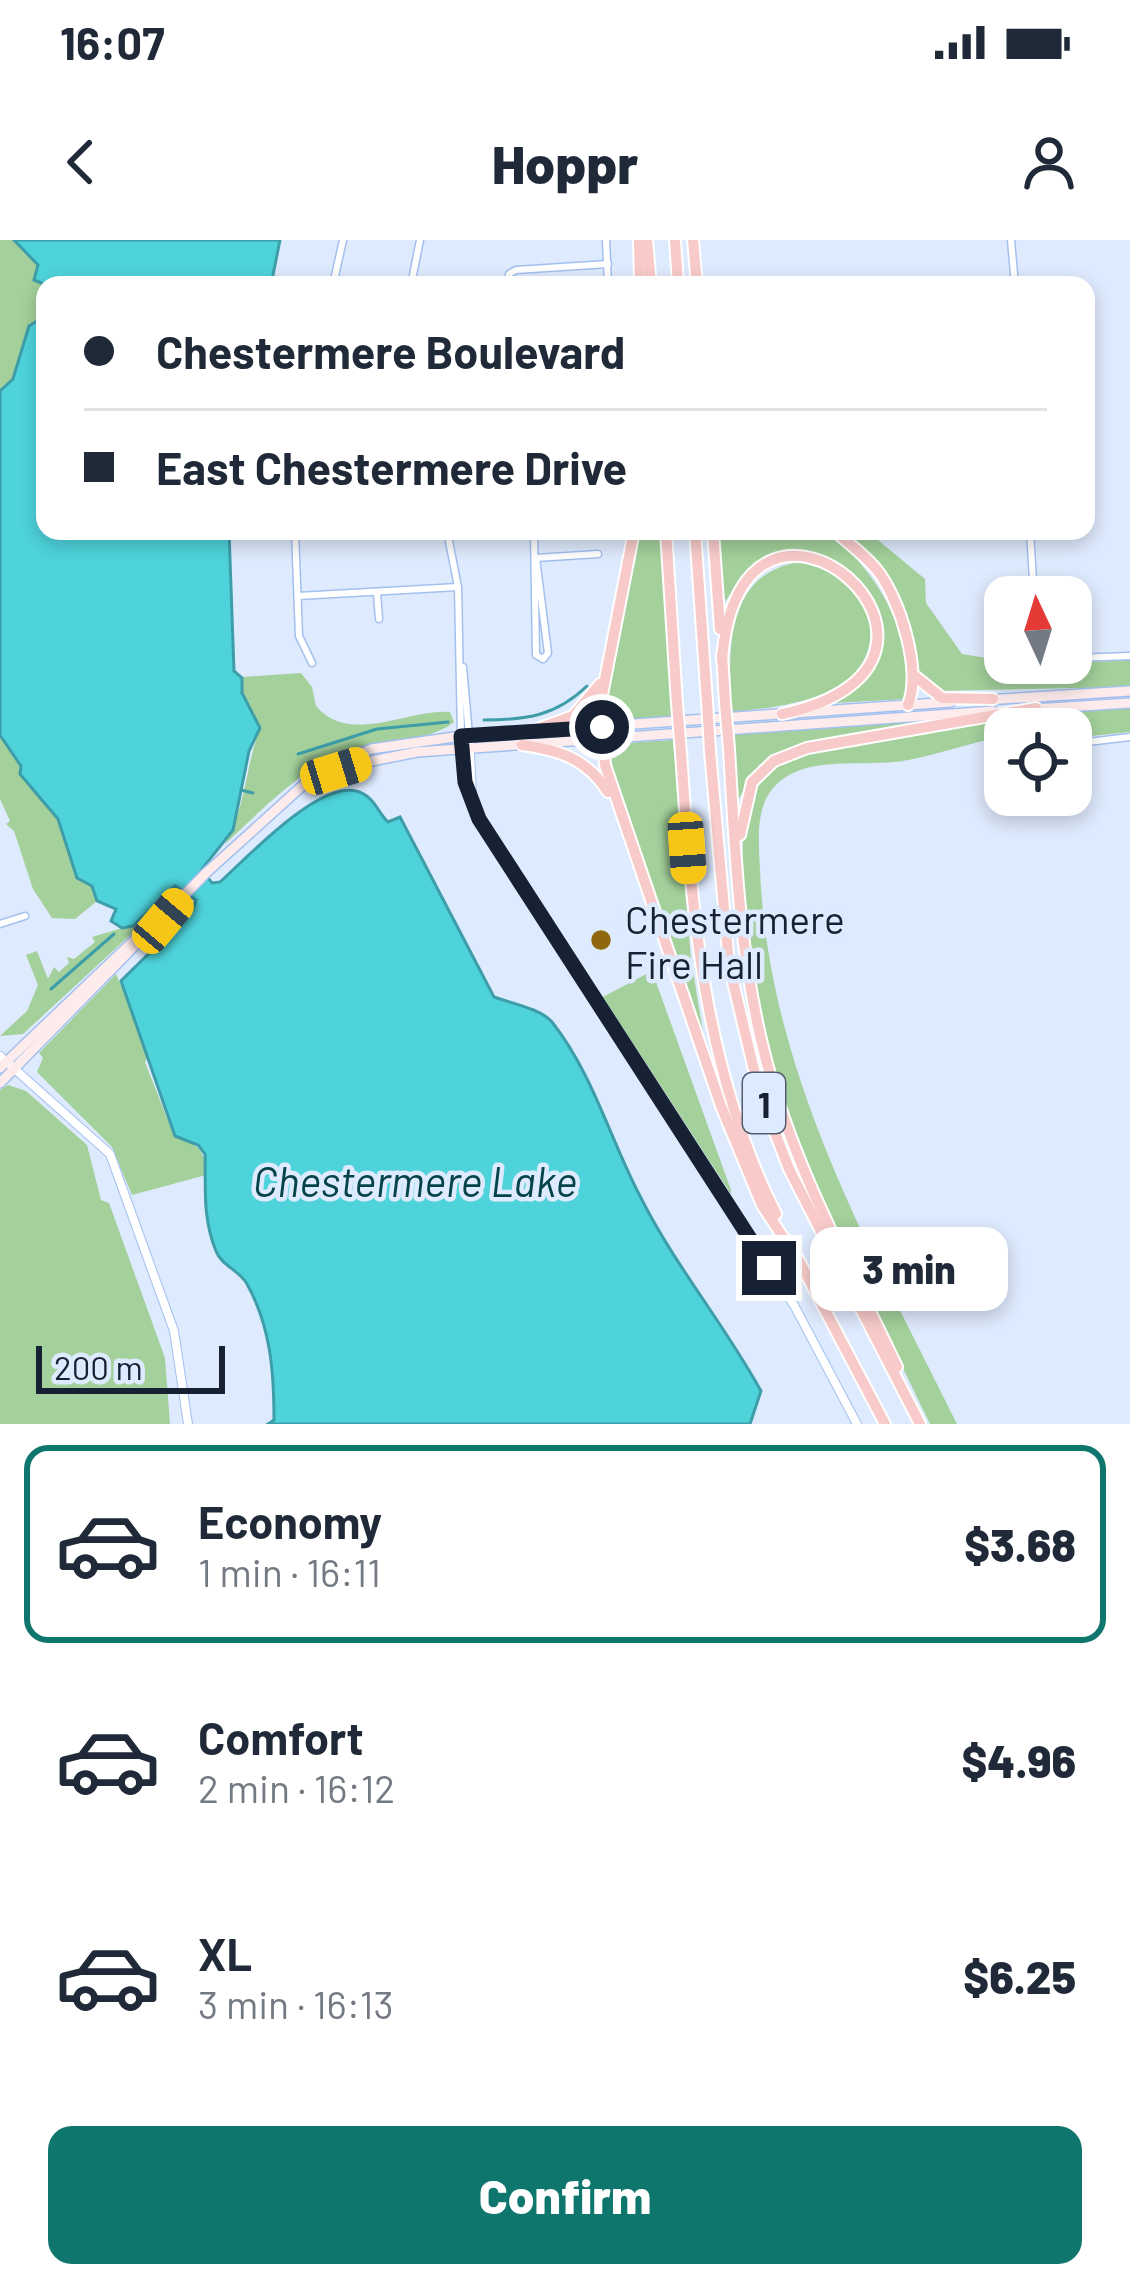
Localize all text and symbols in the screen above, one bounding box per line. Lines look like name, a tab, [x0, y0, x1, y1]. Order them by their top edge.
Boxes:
text: 16:07	[60, 15, 164, 69]
icon: back	[48, 129, 114, 195]
icon: person	[1016, 129, 1082, 195]
text: Hoppr	[492, 130, 638, 195]
text: Chestermere Boulevard	[156, 324, 625, 378]
text: East Chestermere Drive	[156, 440, 627, 494]
north arrow	[984, 576, 1092, 684]
map controls	[984, 576, 1092, 816]
route start	[575, 700, 629, 754]
button: locate	[984, 708, 1092, 816]
car	[296, 743, 376, 799]
car	[667, 811, 707, 885]
car	[126, 882, 200, 960]
place label: Chestermere Fire Hall	[625, 895, 845, 987]
marker: Chestermere Fire Hall	[588, 927, 614, 953]
road number: 1	[743, 1073, 785, 1133]
water label: Chestermere Lake	[253, 1155, 577, 1205]
callout: 3 min	[811, 1226, 1009, 1310]
route end	[742, 1241, 796, 1295]
text: 3 min	[862, 1245, 956, 1292]
scale bar	[36, 1340, 225, 1393]
text: 200 m	[54, 1347, 143, 1387]
icon: car	[54, 1490, 162, 1598]
text: Economy	[198, 1494, 382, 1548]
text: $3.68	[964, 1517, 1076, 1571]
text: 1 min · 16:11	[198, 1548, 381, 1595]
icon: car	[54, 1706, 162, 1814]
text: Comfort	[198, 1710, 364, 1764]
text: $4.96	[961, 1733, 1076, 1787]
text: 2 min · 16:12	[198, 1764, 395, 1811]
icon: car	[54, 1922, 162, 2030]
text: XL	[198, 1926, 252, 1980]
text: $6.25	[963, 1949, 1076, 2003]
text: 3 min · 16:13	[198, 1980, 394, 2027]
button: Confirm	[48, 2126, 1082, 2264]

